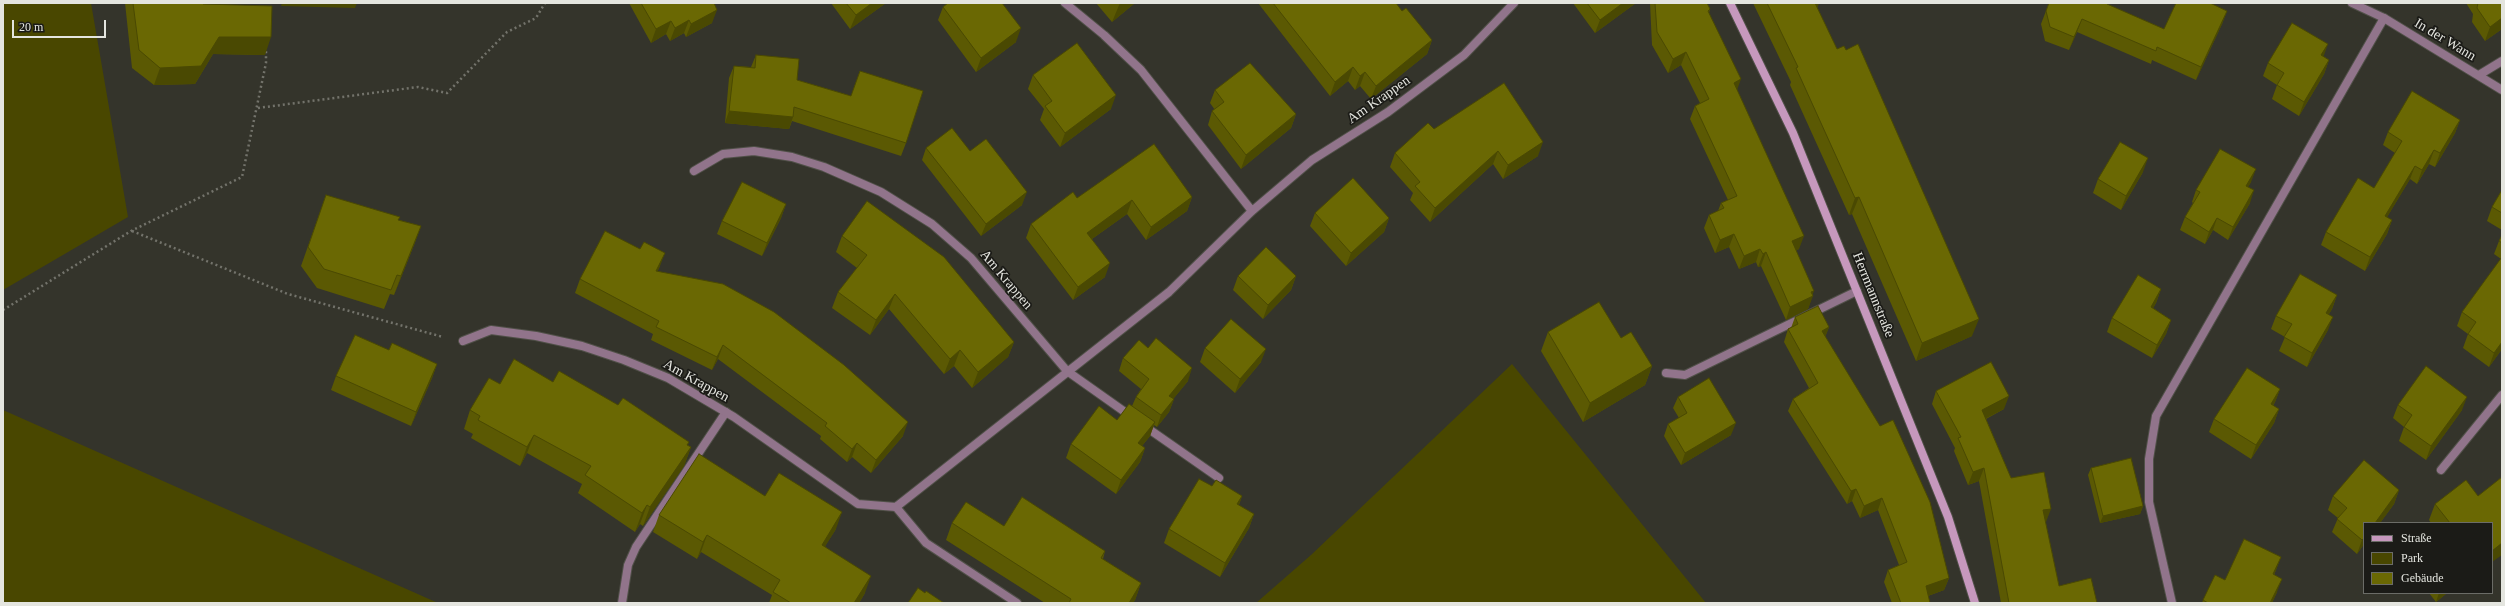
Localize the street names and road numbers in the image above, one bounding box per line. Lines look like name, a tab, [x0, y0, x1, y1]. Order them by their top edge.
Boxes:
street label: In der Wann	[2411, 15, 2479, 65]
street label: Am Krappen	[1344, 72, 1414, 128]
street label: Am Krappen	[976, 247, 1036, 313]
street label: Herrmannstraße	[1848, 250, 1898, 340]
street label: Am Krappen	[660, 356, 732, 406]

